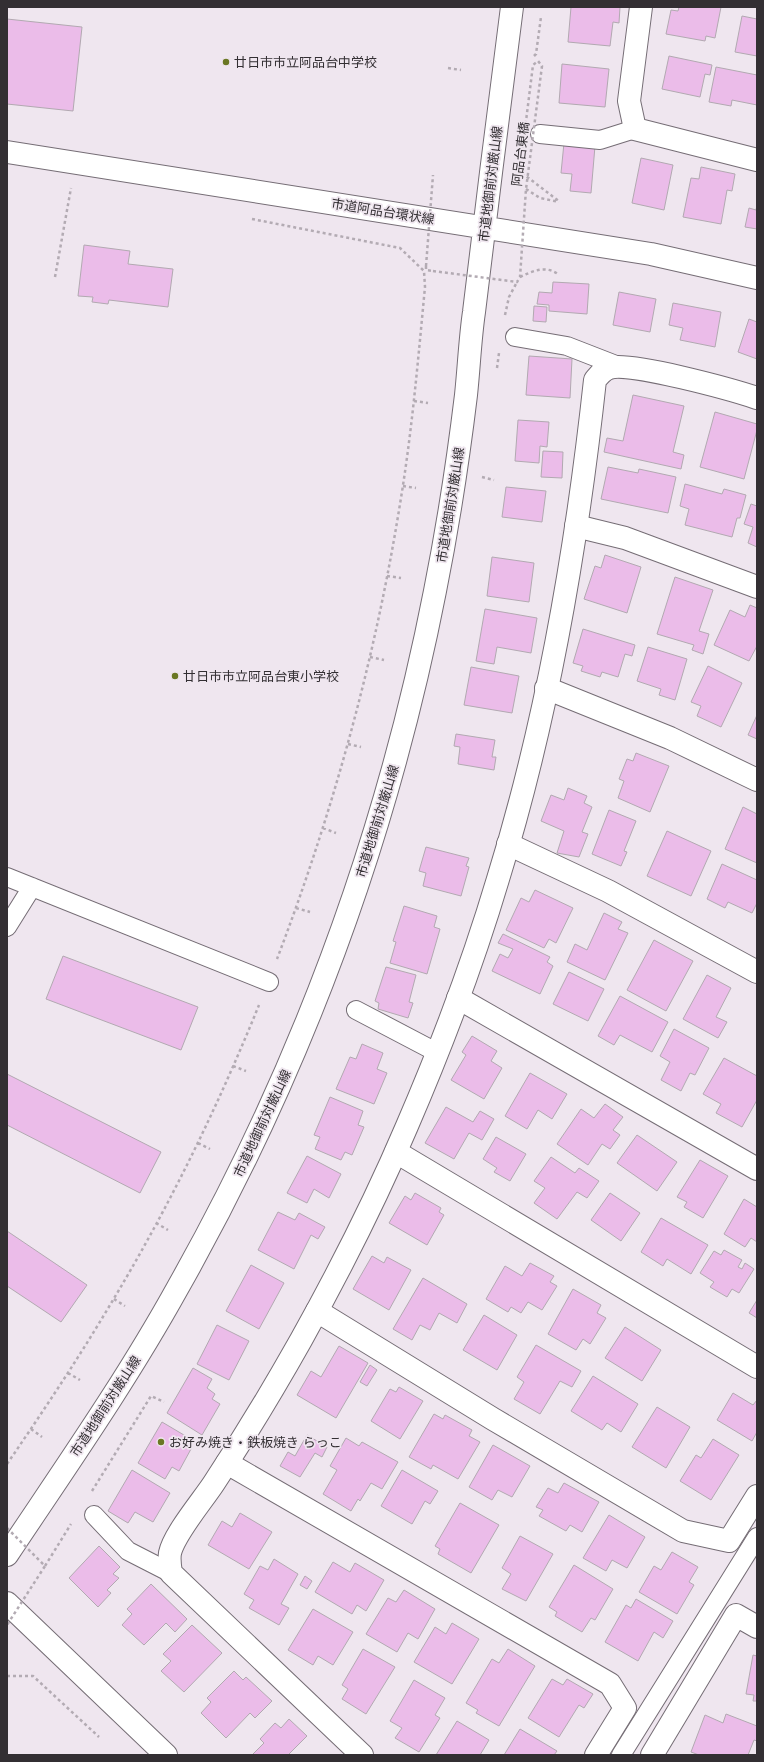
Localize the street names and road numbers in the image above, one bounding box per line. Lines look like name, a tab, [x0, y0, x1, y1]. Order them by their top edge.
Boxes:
street label: 阿品台東橋	[508, 121, 532, 187]
street label: 市道地御前対厳山線	[475, 125, 505, 243]
street label: 市道阿品台環状線	[330, 195, 436, 227]
street label: 市道地御前対厳山線	[433, 446, 467, 564]
street label: 市道地御前対厳山線	[352, 763, 402, 879]
street label: 市道地御前対厳山線	[230, 1067, 294, 1179]
street label: 市道地御前対厳山線	[66, 1353, 144, 1459]

